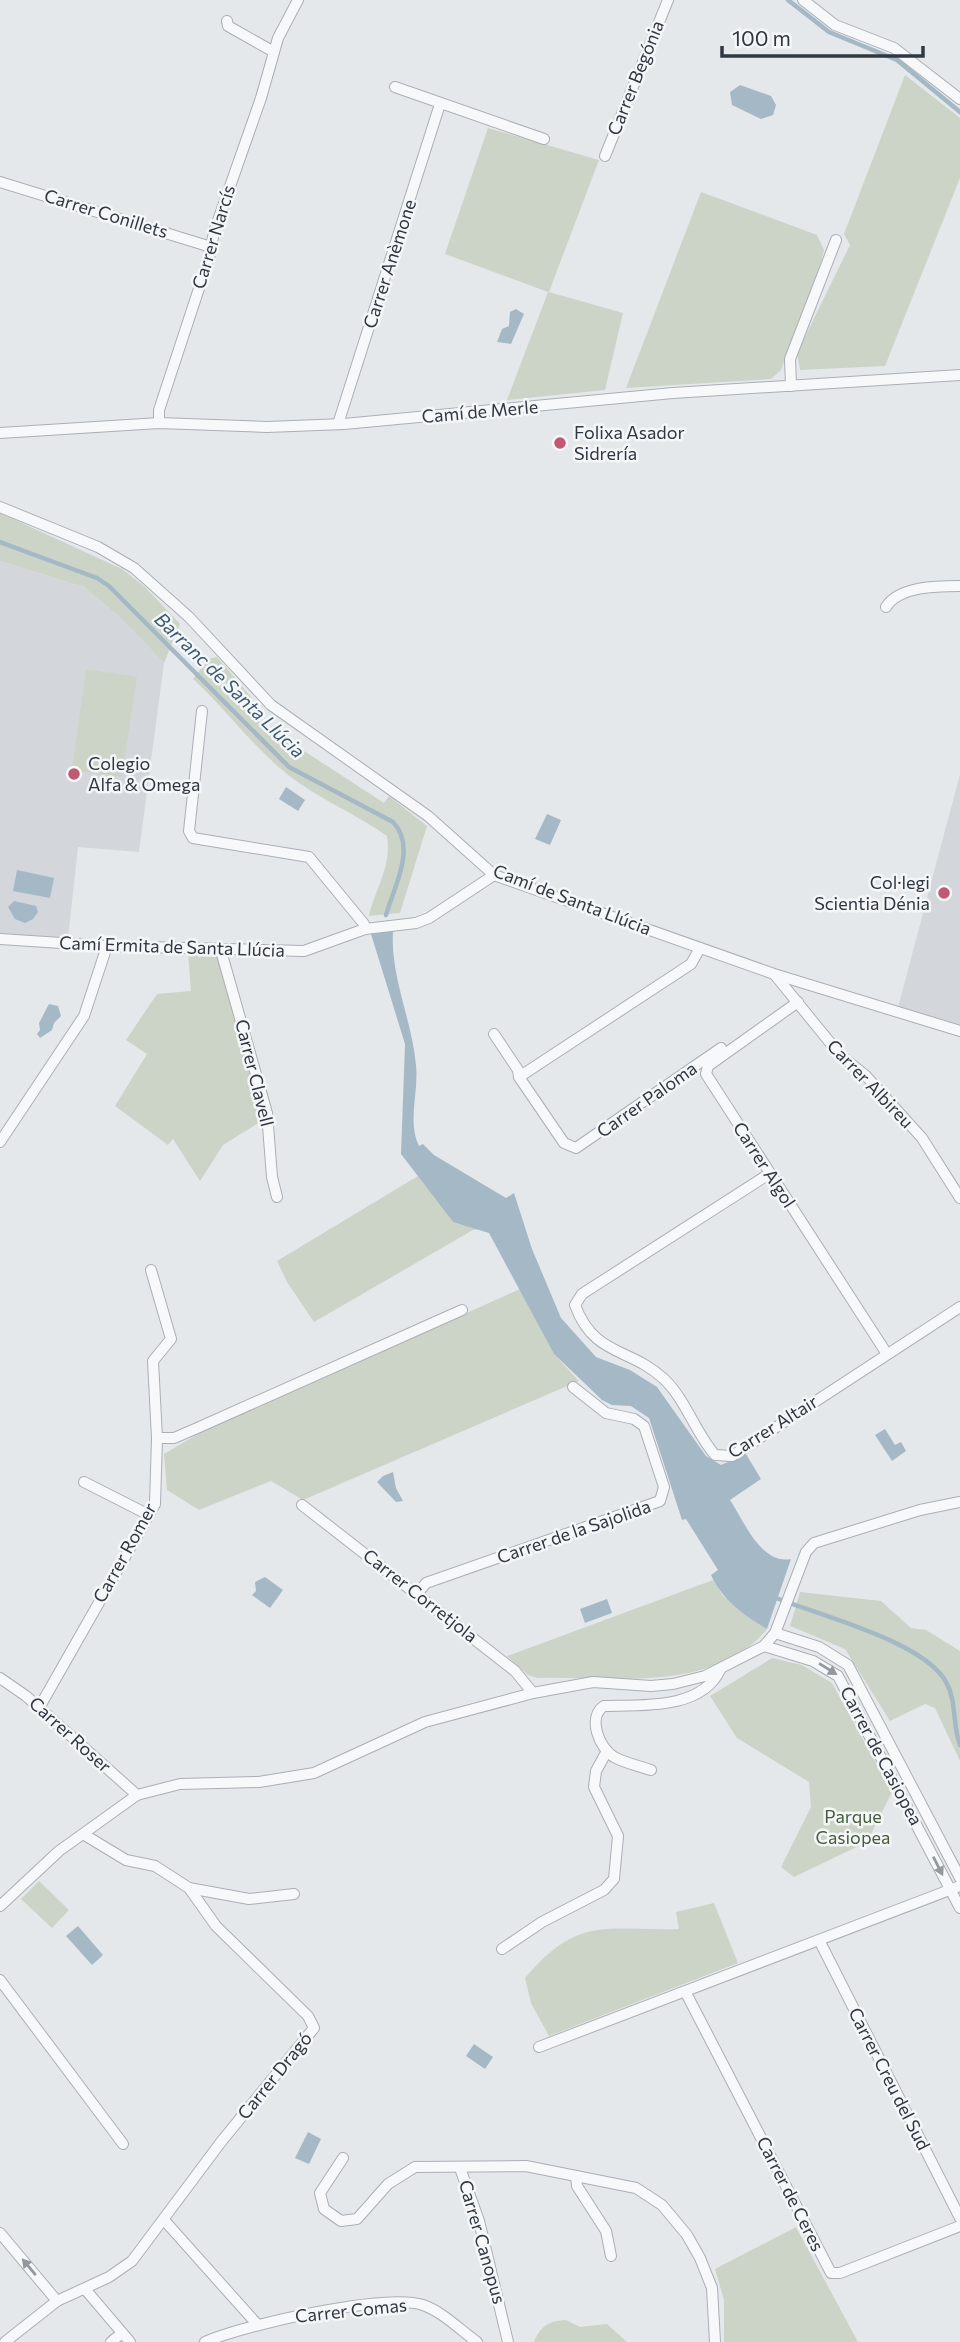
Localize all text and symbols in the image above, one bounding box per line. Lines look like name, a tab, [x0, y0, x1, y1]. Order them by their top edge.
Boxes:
scale bar	[722, 14, 923, 58]
street label: Carrer Begónia	[602, 17, 668, 138]
text: 100 m	[732, 25, 791, 50]
street label: Carrer Narcís	[187, 182, 239, 291]
street label: Carrer Conillets	[42, 184, 171, 242]
street label: Carrer Anèmone	[358, 196, 420, 331]
street label: Camí de Merle	[421, 395, 539, 427]
place label: Folixa Asador Sidrería	[574, 421, 685, 464]
marker: Folixa Asador Sidrería	[552, 435, 568, 451]
water label: Barranc de Santa Llúcia	[151, 607, 310, 762]
place label: Colegio Alfa & Omega	[88, 752, 200, 795]
marker: Colegio Alfa & Omega	[66, 766, 82, 782]
street label: Camí de Santa Llúcia	[490, 859, 654, 939]
place label: Col·legi Scientia Dénia	[814, 871, 930, 914]
marker: Col·legi Scientia Dénia	[936, 885, 952, 901]
street label: Camí Ermita de Santa Llúcia	[59, 931, 285, 961]
street label: Carrer Clavell	[231, 1017, 279, 1129]
street label: Carrer Albireu	[823, 1034, 918, 1132]
street label: Carrer Paloma	[592, 1057, 701, 1142]
street label: Carrer Algol	[729, 1117, 801, 1211]
street label: Carrer Altair	[724, 1390, 821, 1462]
street label: Carrer de la Sajolida	[494, 1494, 653, 1568]
street label: Carrer Romer	[88, 1499, 161, 1606]
street label: Carrer Corretjola	[359, 1544, 482, 1647]
one-way arrow	[818, 1663, 837, 1676]
street label: Carrer de Casiopea	[836, 1682, 928, 1829]
street label: Carrer Roser	[25, 1692, 116, 1777]
park label: Parque Casiopea	[816, 1805, 890, 1848]
one-way arrow	[933, 1856, 944, 1876]
street label: Carrer Creu del Sud	[844, 2004, 935, 2154]
street label: Carrer Dragó	[232, 2027, 316, 2123]
street label: Carrer de Ceres	[753, 2133, 829, 2255]
street label: Carrer Canopus	[455, 2177, 511, 2306]
one-way arrow	[22, 2258, 37, 2275]
street label: Carrer Comas	[294, 2293, 408, 2327]

